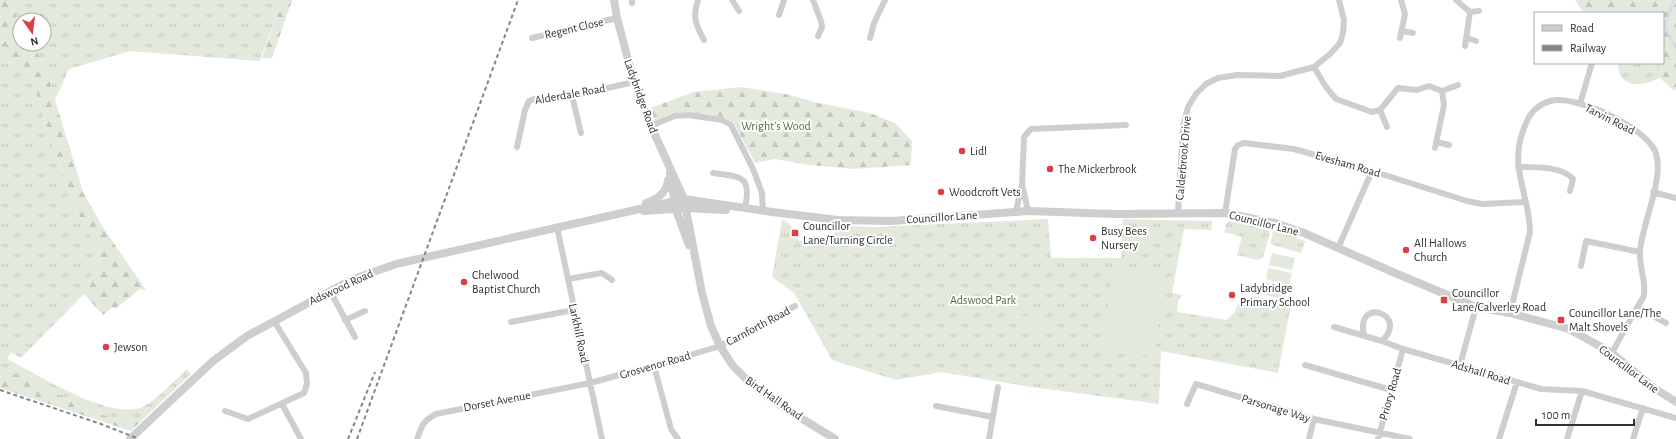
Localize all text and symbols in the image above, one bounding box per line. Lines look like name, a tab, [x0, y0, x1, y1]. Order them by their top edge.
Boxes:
north arrow	[12, 12, 52, 52]
legend	[1534, 12, 1664, 64]
street label: Regent Close	[543, 15, 605, 41]
text: Road	[1570, 22, 1594, 34]
text: N	[29, 35, 39, 47]
text: Railway	[1570, 42, 1606, 55]
street label: Ladybridge Road	[621, 57, 660, 135]
street label: Alderdale Road	[534, 82, 606, 106]
street label: Tarvin Road	[1583, 101, 1637, 137]
street label: Calderbrook Drive	[1173, 115, 1193, 201]
park label: Wright's Wood	[741, 120, 811, 132]
place label: Lidl	[970, 145, 987, 157]
marker: Lidl	[957, 146, 967, 156]
street label: Evesham Road	[1314, 149, 1382, 179]
place label: The Mickerbrook	[1058, 163, 1137, 175]
marker: The Mickerbrook	[1045, 164, 1055, 174]
place label: Woodcroft Vets	[949, 186, 1021, 198]
marker: Woodcroft Vets	[936, 187, 946, 197]
street label: Councillor Lane	[906, 209, 978, 225]
street label: Councillor Lane	[1228, 209, 1300, 237]
place label: Councillor Lane/Turning Circle	[803, 220, 893, 246]
place label: Busy Bees Nursery	[1101, 225, 1147, 252]
marker: Councillor Lane/Turning Circle	[790, 228, 800, 238]
marker: Busy Bees Nursery	[1088, 233, 1098, 243]
place label: All Hallows Church	[1414, 237, 1467, 263]
marker: All Hallows Church	[1401, 245, 1411, 255]
street label: Adswood Road	[307, 267, 375, 307]
place label: Chelwood Baptist Church	[472, 269, 540, 295]
marker: Chelwood Baptist Church	[459, 277, 469, 287]
place label: Ladybridge Primary School	[1240, 282, 1310, 309]
place label: Councillor Lane/Calverley Road	[1452, 287, 1546, 314]
marker: Ladybridge Primary School	[1227, 290, 1237, 300]
park label: Adswood Park	[950, 294, 1017, 306]
marker: Councillor Lane/Calverley Road	[1439, 295, 1449, 305]
street label: Larkhill Road	[567, 302, 591, 364]
street label: Carnforth Road	[724, 304, 792, 348]
place label: Councillor Lane/The Malt Shovels	[1569, 307, 1661, 333]
marker: Councillor Lane/The Malt Shovels	[1556, 315, 1566, 325]
place label: Jewson	[114, 341, 148, 353]
marker: Jewson	[101, 342, 111, 352]
street label: Councillor Lane	[1597, 343, 1661, 395]
street label: Grosvenor Road	[618, 349, 692, 381]
street label: Adshall Road	[1450, 357, 1512, 387]
street label: Priory Road	[1377, 367, 1404, 422]
street label: Bird Hall Road	[743, 374, 805, 422]
street label: Dorset Avenue	[462, 389, 532, 413]
street label: Parsonage Way	[1240, 392, 1312, 425]
scale bar	[1536, 401, 1634, 427]
text: 100 m	[1542, 409, 1570, 421]

